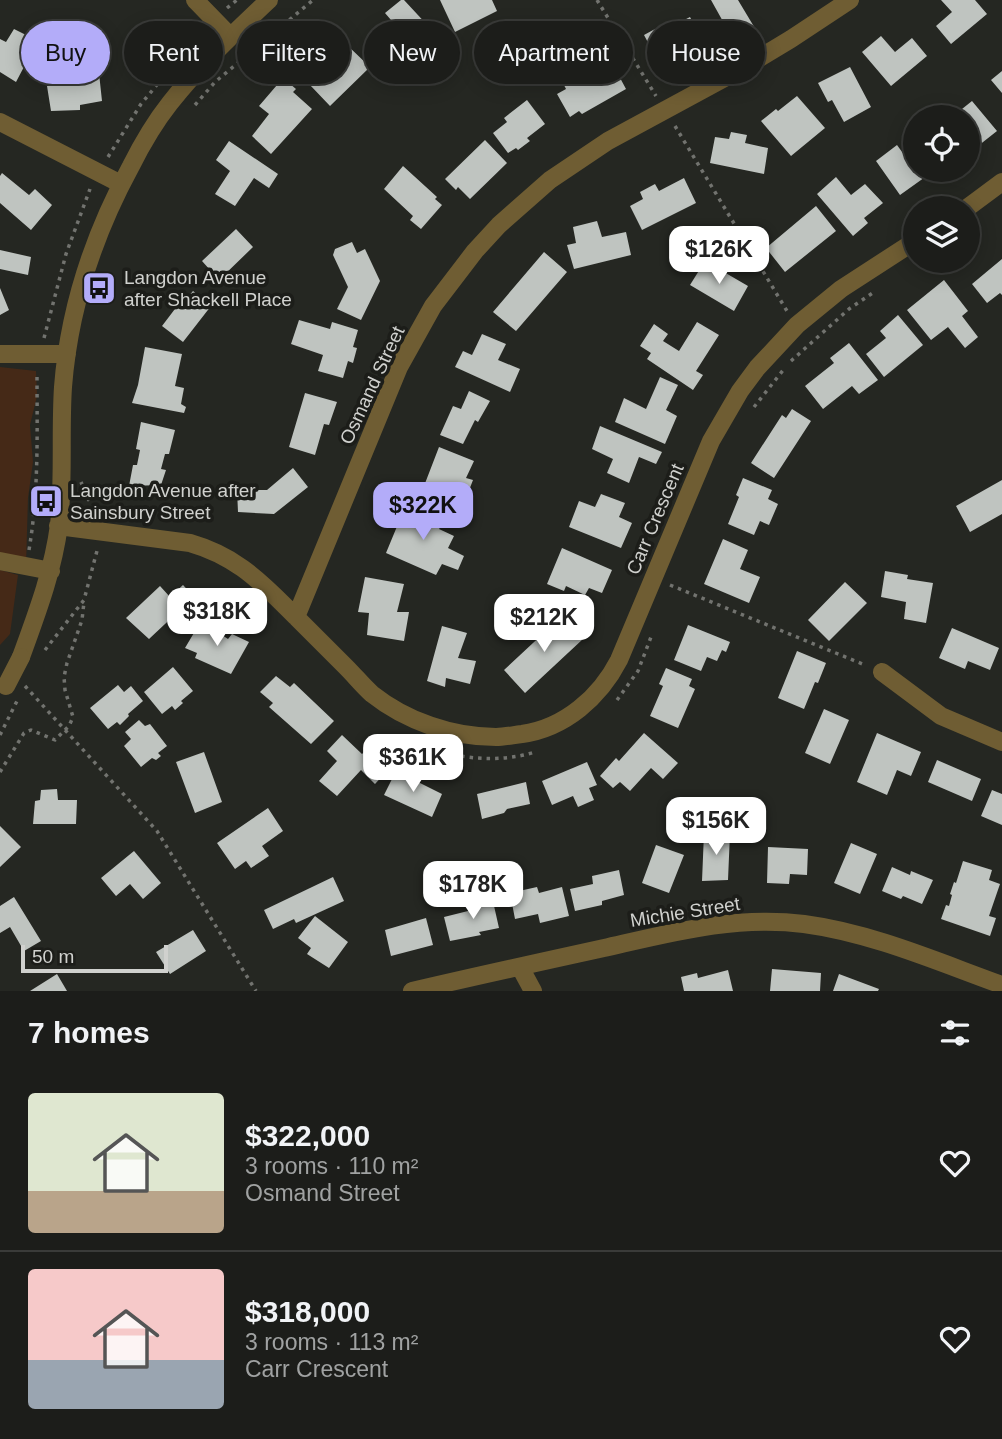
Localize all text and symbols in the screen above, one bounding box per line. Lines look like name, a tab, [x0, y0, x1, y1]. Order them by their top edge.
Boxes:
chip: Buy	[21, 21, 110, 84]
chip: Rent	[124, 21, 223, 84]
chip: Filters	[237, 21, 350, 84]
chip: New	[364, 21, 460, 84]
chip: Apartment	[474, 21, 633, 84]
chip: House	[647, 21, 765, 84]
map controls	[903, 105, 980, 273]
button: locate	[903, 105, 980, 182]
button: layers	[903, 196, 980, 273]
pin: $126K	[670, 226, 768, 286]
text: $126K	[685, 236, 753, 262]
place label: Langdon Avenue after Shackell Place	[124, 267, 292, 310]
bus stop icon: Langdon Avenue after Shackell Place	[80, 269, 118, 307]
street label: Osmand Street	[335, 322, 409, 447]
street label: Carr Crescent	[622, 460, 688, 578]
place label: Langdon Avenue after Sainsbury Street	[70, 480, 256, 523]
bus stop icon: Langdon Avenue after Sainsbury Street	[27, 482, 65, 520]
pin: $322K	[374, 482, 472, 542]
text: $322K	[389, 492, 457, 518]
pin: $318K	[168, 588, 266, 648]
pin: $212K	[495, 594, 593, 654]
text: $318K	[183, 598, 251, 624]
text: $212K	[510, 604, 578, 630]
pin: $361K	[364, 734, 462, 794]
text: $361K	[379, 744, 447, 770]
pin: $156K	[667, 798, 765, 857]
text: $156K	[682, 807, 750, 833]
pin: $178K	[424, 862, 522, 921]
text: $178K	[439, 871, 507, 897]
street label: Michie Street	[629, 893, 742, 931]
scale bar	[21, 942, 168, 974]
text: 50 m	[32, 946, 74, 967]
icon: filters	[936, 1014, 974, 1052]
text: 7 homes	[28, 1016, 150, 1049]
text: $322,000	[245, 1119, 370, 1152]
icon: home	[84, 1121, 168, 1205]
icon: heart	[936, 1144, 974, 1182]
text: 3 rooms · 110 m²	[245, 1153, 418, 1179]
text: Osmand Street	[245, 1180, 400, 1206]
text: $318,000	[245, 1295, 370, 1328]
icon: home	[84, 1297, 168, 1381]
icon: heart	[936, 1320, 974, 1358]
text: 3 rooms · 113 m²	[245, 1329, 418, 1355]
text: Carr Crescent	[245, 1356, 388, 1382]

